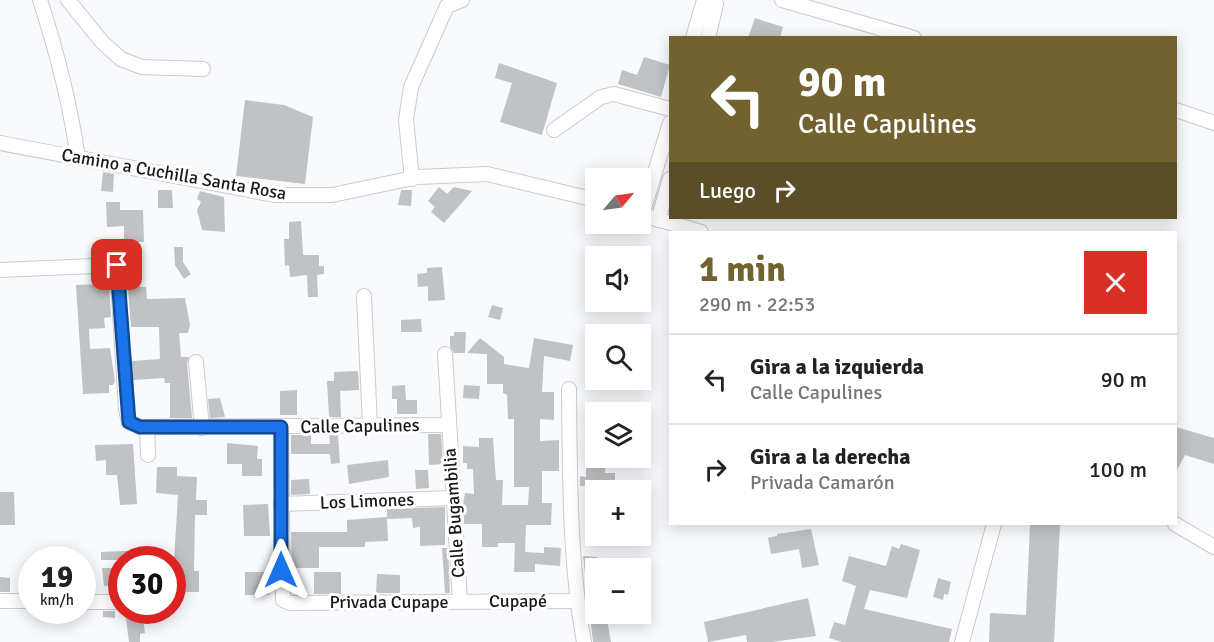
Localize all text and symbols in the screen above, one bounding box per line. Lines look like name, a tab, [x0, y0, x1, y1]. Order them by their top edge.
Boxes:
text: 90 m	[798, 57, 887, 108]
icon: left	[699, 60, 777, 138]
text: Calle Capulines	[798, 108, 977, 141]
street label: Camino a Cuchilla Santa Rosa	[60, 143, 288, 205]
north arrow	[585, 168, 651, 234]
map controls	[585, 168, 651, 624]
icon: right	[768, 174, 801, 207]
text: Luego	[699, 177, 756, 204]
pin	[91, 239, 142, 290]
button: sound	[585, 246, 651, 312]
text: 1 min	[699, 247, 786, 292]
icon: arrive	[100, 248, 133, 281]
button: close	[1084, 251, 1147, 314]
text: 290 m · 22:53	[699, 292, 815, 317]
button: search	[585, 324, 651, 390]
text: Gira a la izquierda	[750, 353, 924, 380]
icon: left	[699, 363, 732, 396]
text: 90 m	[1101, 366, 1147, 393]
text: Calle Capulines	[750, 380, 882, 405]
button: layers	[585, 402, 651, 468]
street label: Calle Capulines	[300, 414, 420, 438]
text: Gira a la derecha	[750, 443, 911, 470]
street label: Calle Bugambilia	[438, 447, 470, 579]
icon: right	[699, 453, 732, 486]
text: 100 m	[1089, 456, 1147, 483]
text: Privada Camarón	[750, 470, 895, 495]
button: +	[585, 480, 651, 546]
street label: Los Limones	[319, 488, 415, 514]
position arrow	[249, 538, 313, 602]
speed limit sign: 30	[108, 546, 186, 624]
button: −	[585, 558, 651, 624]
text: 19	[41, 559, 73, 596]
street label: Cupapé	[489, 590, 547, 612]
text: km/h	[40, 591, 74, 609]
street label: Privada Cupape	[329, 591, 449, 613]

